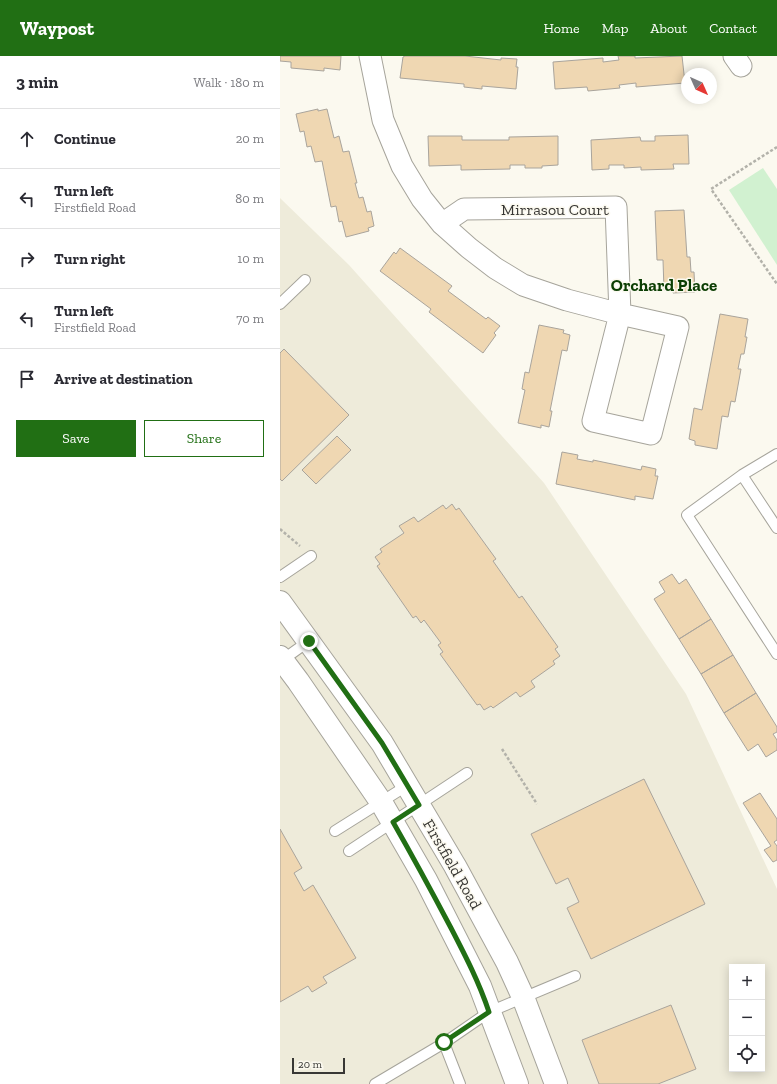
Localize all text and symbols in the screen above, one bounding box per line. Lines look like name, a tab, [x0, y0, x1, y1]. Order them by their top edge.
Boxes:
text: Waypost	[20, 17, 94, 40]
text: Home	[544, 20, 580, 37]
text: Map	[602, 20, 628, 37]
text: About	[650, 20, 687, 37]
text: Contact	[709, 20, 757, 37]
north arrow	[681, 68, 717, 104]
text: 3 min	[16, 72, 58, 92]
text: Walk · 180 m	[194, 75, 264, 90]
icon: ahead	[16, 128, 38, 150]
text: Continue	[54, 130, 116, 148]
text: 20 m	[236, 131, 264, 146]
text: Turn left	[54, 182, 114, 200]
icon: left	[16, 188, 38, 210]
text: 80 m	[235, 191, 264, 206]
text: Firstfield Road	[54, 200, 136, 215]
street label: Mirrasou Court	[501, 200, 609, 219]
icon: right	[16, 248, 38, 270]
text: Turn right	[54, 250, 125, 268]
text: 10 m	[237, 251, 264, 266]
district label: Orchard Place	[611, 275, 717, 295]
text: Turn left	[54, 302, 114, 320]
icon: left	[16, 308, 38, 330]
text: 70 m	[236, 311, 264, 326]
text: Firstfield Road	[54, 320, 136, 335]
icon: arrive	[16, 368, 38, 390]
text: Arrive at destination	[54, 370, 193, 388]
button: Save	[16, 420, 136, 457]
button: Share	[144, 420, 264, 457]
route end	[300, 632, 318, 650]
street label: Firstfield Road	[419, 816, 486, 913]
map controls	[729, 964, 765, 1072]
button: +	[729, 964, 765, 1000]
button: −	[729, 1000, 765, 1036]
route start	[435, 1033, 453, 1051]
button: locate	[729, 1036, 765, 1072]
scale bar	[292, 1056, 345, 1075]
text: 20 m	[298, 1058, 322, 1071]

